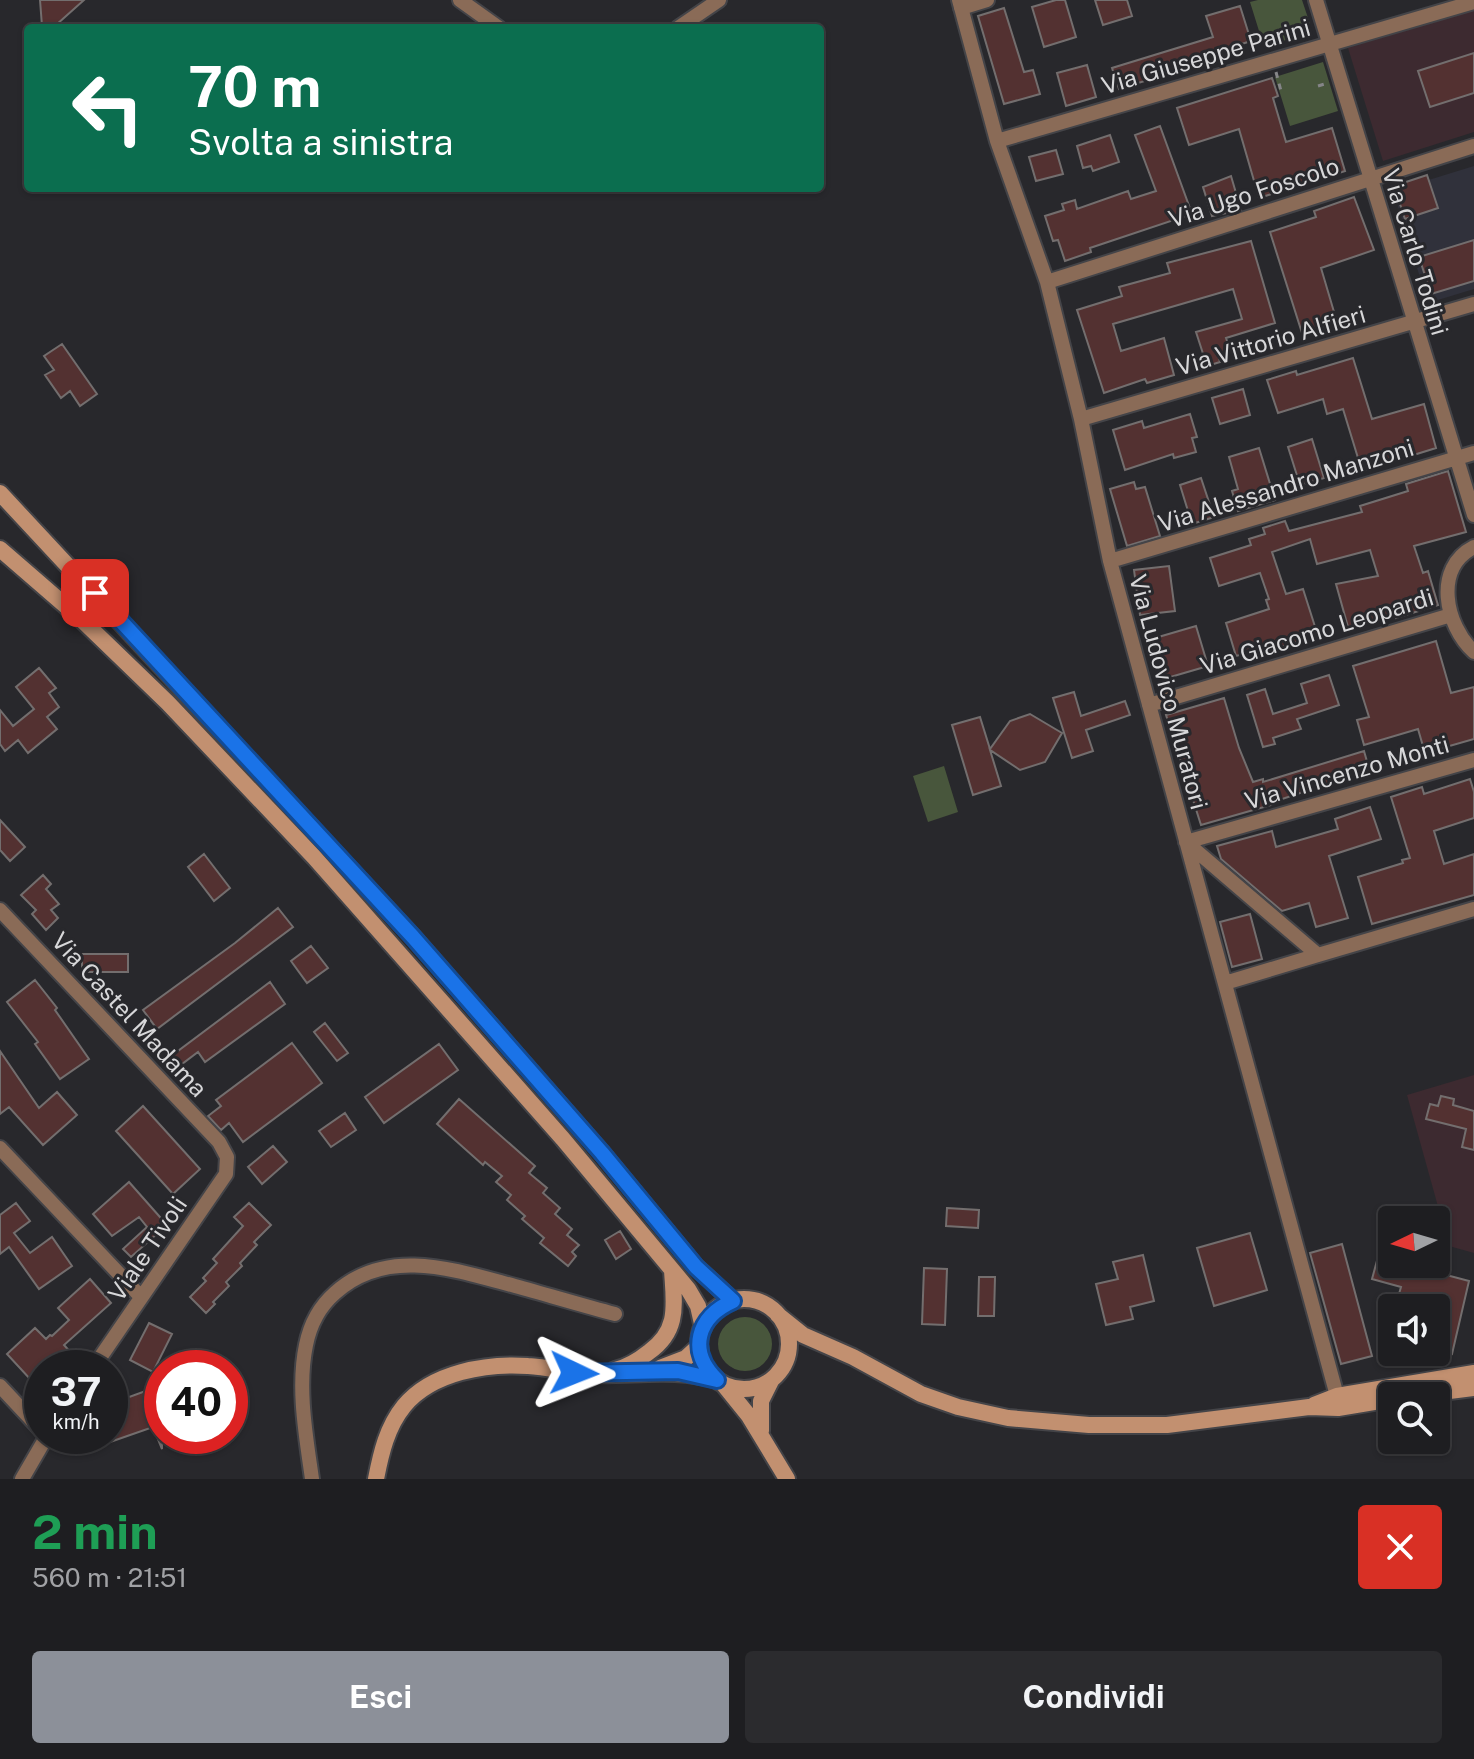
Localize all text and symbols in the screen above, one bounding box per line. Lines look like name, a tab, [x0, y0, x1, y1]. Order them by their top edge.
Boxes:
street label: Via Giuseppe Parini	[1098, 13, 1313, 99]
text: 70 m	[188, 54, 321, 120]
icon: left	[56, 56, 160, 160]
text: Svolta a sinistra	[188, 121, 453, 163]
street label: Via Ugo Foscolo	[1165, 151, 1342, 233]
street label: Via Carlo Todini	[1377, 165, 1455, 338]
street label: Via Vittorio Alfieri	[1173, 300, 1369, 380]
street label: Via Alessandro Manzoni	[1155, 433, 1417, 537]
pin	[61, 559, 129, 627]
icon: arrive	[73, 571, 117, 615]
street label: Via Ludovico Muratori	[1124, 571, 1214, 812]
street label: Via Giacomo Leopardi	[1197, 582, 1437, 680]
street label: Via Vincenzo Monti	[1241, 729, 1452, 815]
street label: Via Castel Madama	[46, 926, 213, 1102]
street label: Viale Tivoli	[102, 1191, 192, 1306]
north arrow	[1378, 1206, 1450, 1278]
map controls	[1378, 1206, 1450, 1454]
button: sound	[1378, 1294, 1450, 1366]
position arrow	[532, 1331, 616, 1415]
speed limit sign: 40	[144, 1350, 248, 1454]
text: 37	[51, 1368, 101, 1415]
button: search	[1378, 1382, 1450, 1454]
text: km/h	[52, 1410, 100, 1434]
text: 2 min	[32, 1503, 158, 1560]
button: close	[1358, 1505, 1442, 1589]
text: 560 m · 21:51	[32, 1562, 187, 1593]
button: Esci	[32, 1651, 729, 1743]
button: Condividi	[745, 1651, 1442, 1743]

